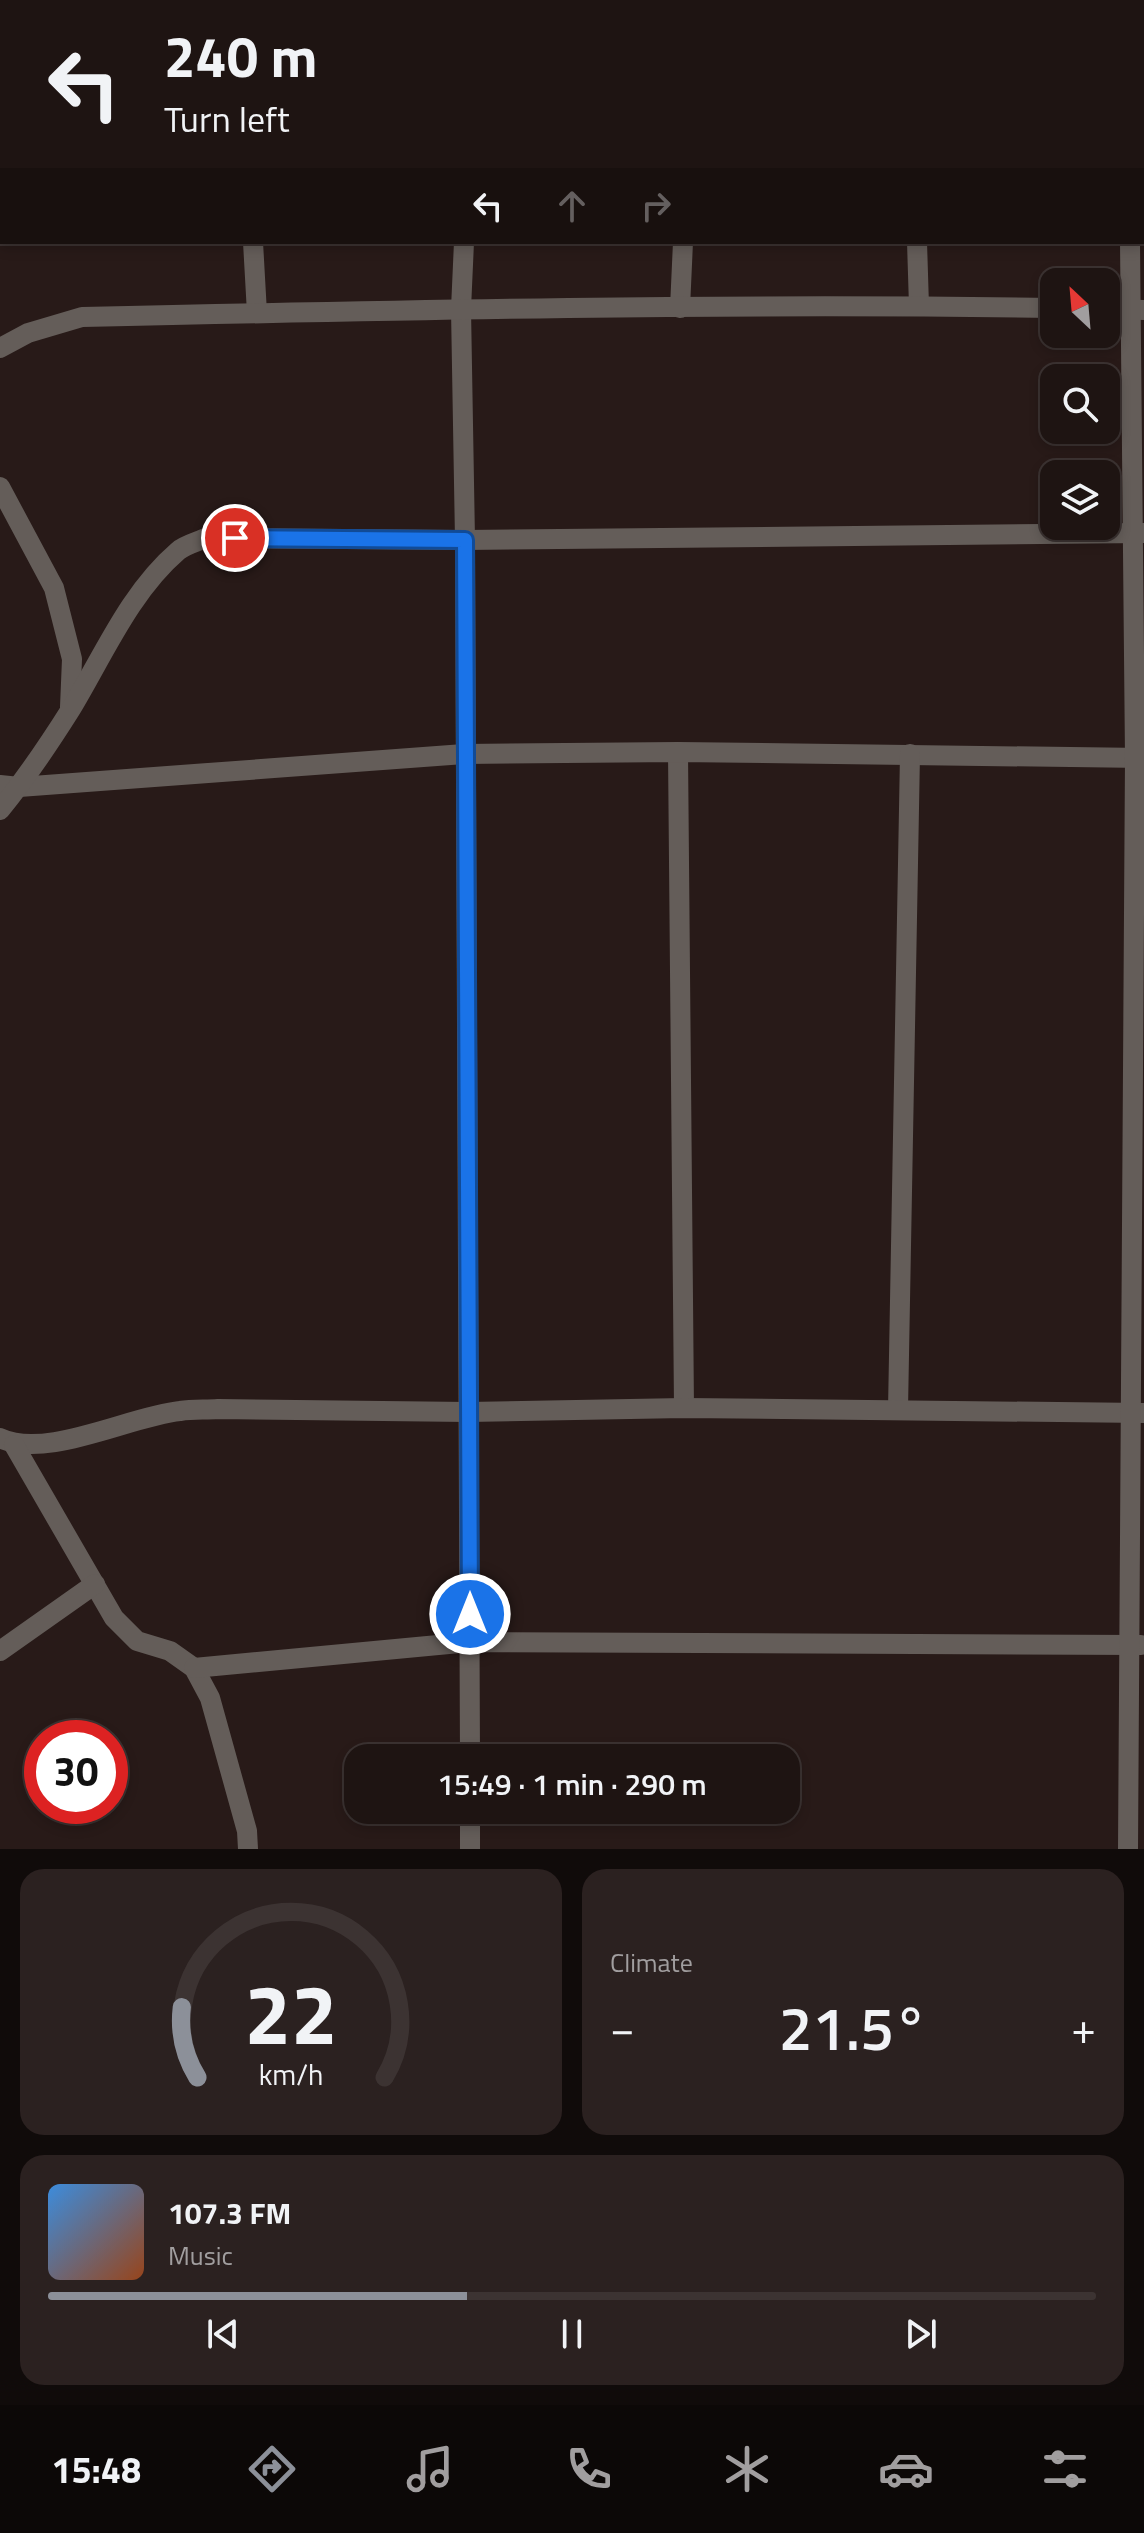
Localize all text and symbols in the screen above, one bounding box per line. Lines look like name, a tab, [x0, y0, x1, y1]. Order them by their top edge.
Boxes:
text: 240 m	[164, 14, 317, 99]
icon: left	[32, 32, 136, 136]
text: Turn left	[164, 91, 290, 146]
icon: left	[466, 184, 510, 228]
icon: ahead	[550, 184, 594, 228]
icon: right	[634, 184, 678, 228]
north arrow	[1040, 268, 1120, 348]
map controls	[1040, 268, 1120, 540]
button: search	[1040, 364, 1120, 444]
button: layers	[1040, 460, 1120, 540]
pin	[201, 504, 269, 572]
icon: arrive	[213, 516, 257, 560]
position arrow	[428, 1572, 512, 1656]
speed limit sign: 30	[24, 1720, 128, 1824]
text: 15:49 · 1 min · 290 m	[437, 1761, 707, 1807]
text: Climate	[610, 1943, 693, 1982]
text: 22	[244, 1950, 338, 2076]
text: 21.5°	[779, 1982, 927, 2073]
text: −	[610, 1994, 635, 2061]
text: +	[1071, 1994, 1096, 2061]
text: km/h	[259, 2053, 323, 2096]
text: 107.3 FM	[168, 2190, 291, 2236]
text: Music	[168, 2236, 233, 2275]
icon: previous	[201, 2312, 245, 2356]
icon: pause	[550, 2312, 594, 2356]
icon: next	[899, 2312, 943, 2356]
icon: directions	[244, 2441, 300, 2497]
icon: music	[402, 2441, 458, 2497]
icon: phone	[561, 2441, 617, 2497]
icon: climate	[719, 2441, 775, 2497]
icon: car	[878, 2441, 934, 2497]
icon: filters	[1037, 2441, 1093, 2497]
text: 15:48	[51, 2442, 141, 2497]

